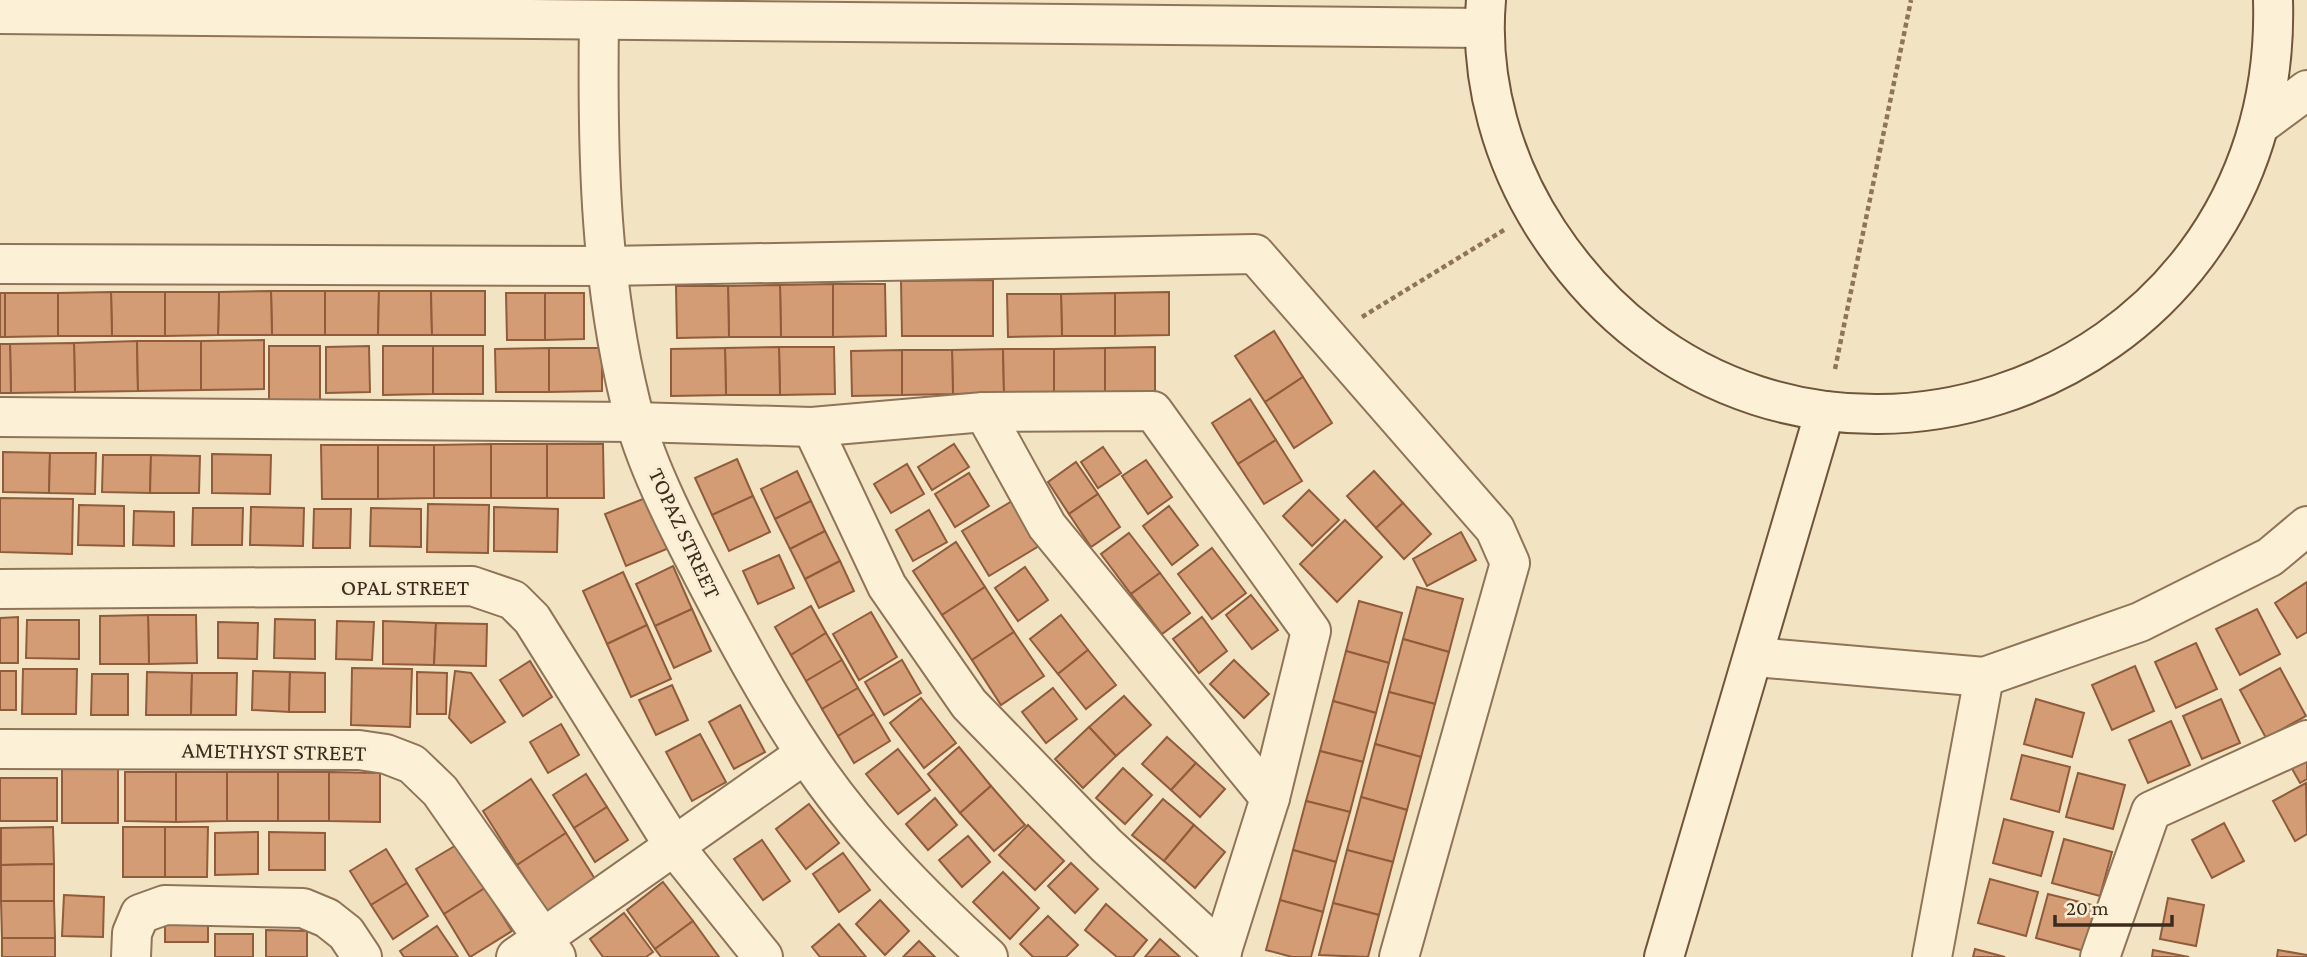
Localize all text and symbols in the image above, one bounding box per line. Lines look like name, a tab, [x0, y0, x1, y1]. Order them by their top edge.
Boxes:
street label: TOPAZ STREET	[643, 464, 727, 603]
street label: OPAL STREET	[341, 574, 470, 600]
street label: AMETHYST STREET	[181, 736, 367, 766]
scale bar	[2055, 884, 2172, 928]
text: 20 m	[2066, 896, 2109, 920]

